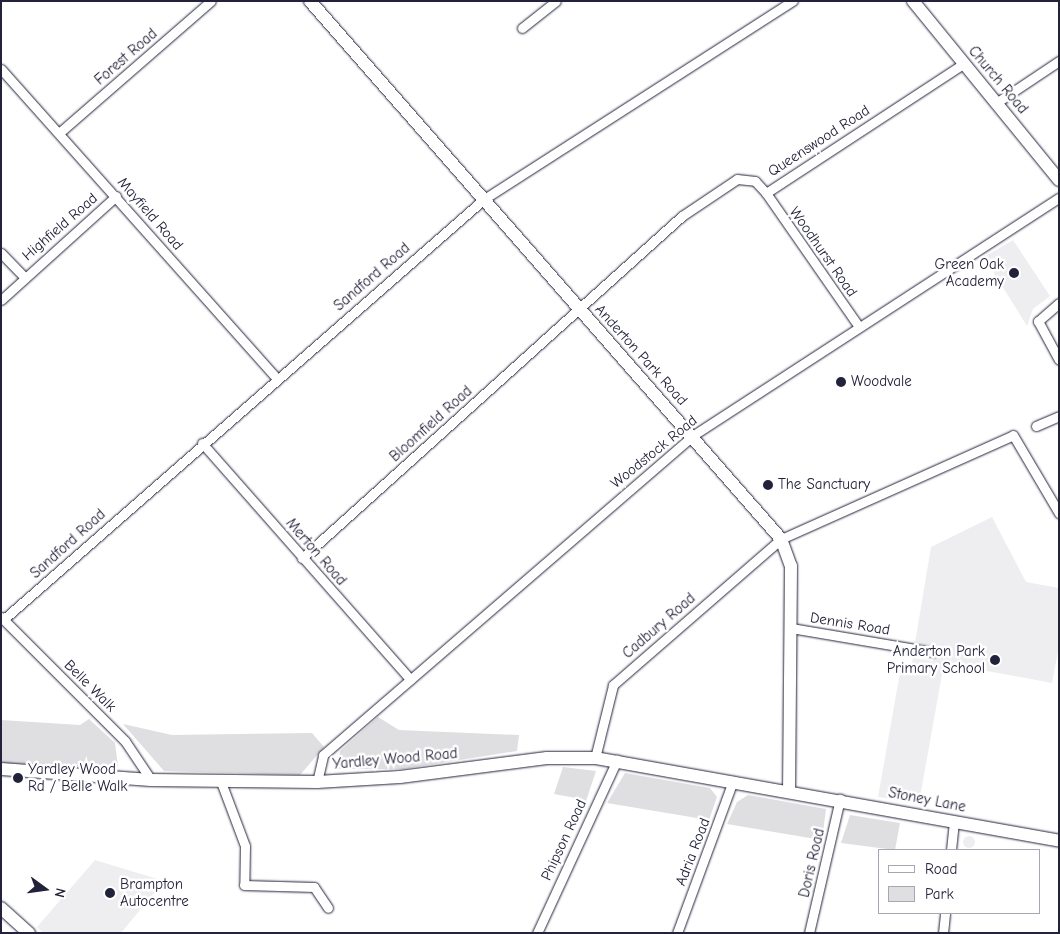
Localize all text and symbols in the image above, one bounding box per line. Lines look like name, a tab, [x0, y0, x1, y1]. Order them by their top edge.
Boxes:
street label: Forest Road	[91, 25, 161, 89]
street label: Church Road	[964, 42, 1032, 118]
street label: Queenswood Road	[765, 101, 873, 181]
street label: Mayfield Road	[113, 174, 187, 254]
street label: Highfield Road	[19, 189, 101, 265]
street label: Woodhurst Road	[785, 204, 861, 300]
street label: Sandford Road	[330, 239, 414, 315]
place label: Green Oak Academy	[935, 255, 1004, 290]
marker: Green Oak Academy	[1008, 267, 1020, 279]
street label: Anderton Park Road	[591, 301, 691, 409]
place label: Woodvale	[851, 373, 912, 391]
marker: Woodvale	[835, 376, 847, 388]
street label: Bloomfield Road	[386, 382, 476, 466]
street label: Woodstock Road	[607, 412, 701, 492]
place label: The Sanctuary	[778, 476, 870, 494]
marker: The Sanctuary	[762, 479, 774, 491]
street label: Sandford Road	[27, 506, 109, 582]
street label: Merton Road	[282, 515, 350, 589]
street label: Cadbury Road	[619, 589, 699, 663]
street label: Dennis Road	[809, 609, 891, 639]
place label: Anderton Park Primary School	[887, 642, 985, 677]
marker: Anderton Park Primary School	[989, 654, 1001, 666]
street label: Belle Walk	[60, 656, 120, 716]
street label: Yardley Wood Road	[332, 745, 458, 773]
place label: Yardley Wood Rd / Belle Walk	[28, 760, 127, 795]
marker: Yardley Wood Rd / Belle Walk	[12, 772, 24, 784]
street label: Stoney Lane	[887, 784, 967, 816]
street label: Phipson Road	[537, 797, 591, 883]
street label: Adria Road	[672, 816, 714, 888]
street label: Doris Road	[795, 827, 829, 899]
legend	[878, 849, 1040, 914]
text: Road	[925, 860, 957, 878]
north arrow	[20, 864, 70, 914]
place label: Brampton Autocentre	[120, 875, 189, 910]
text: Park	[925, 885, 954, 903]
text: N	[51, 886, 69, 899]
marker: Brampton Autocentre	[104, 887, 116, 899]

